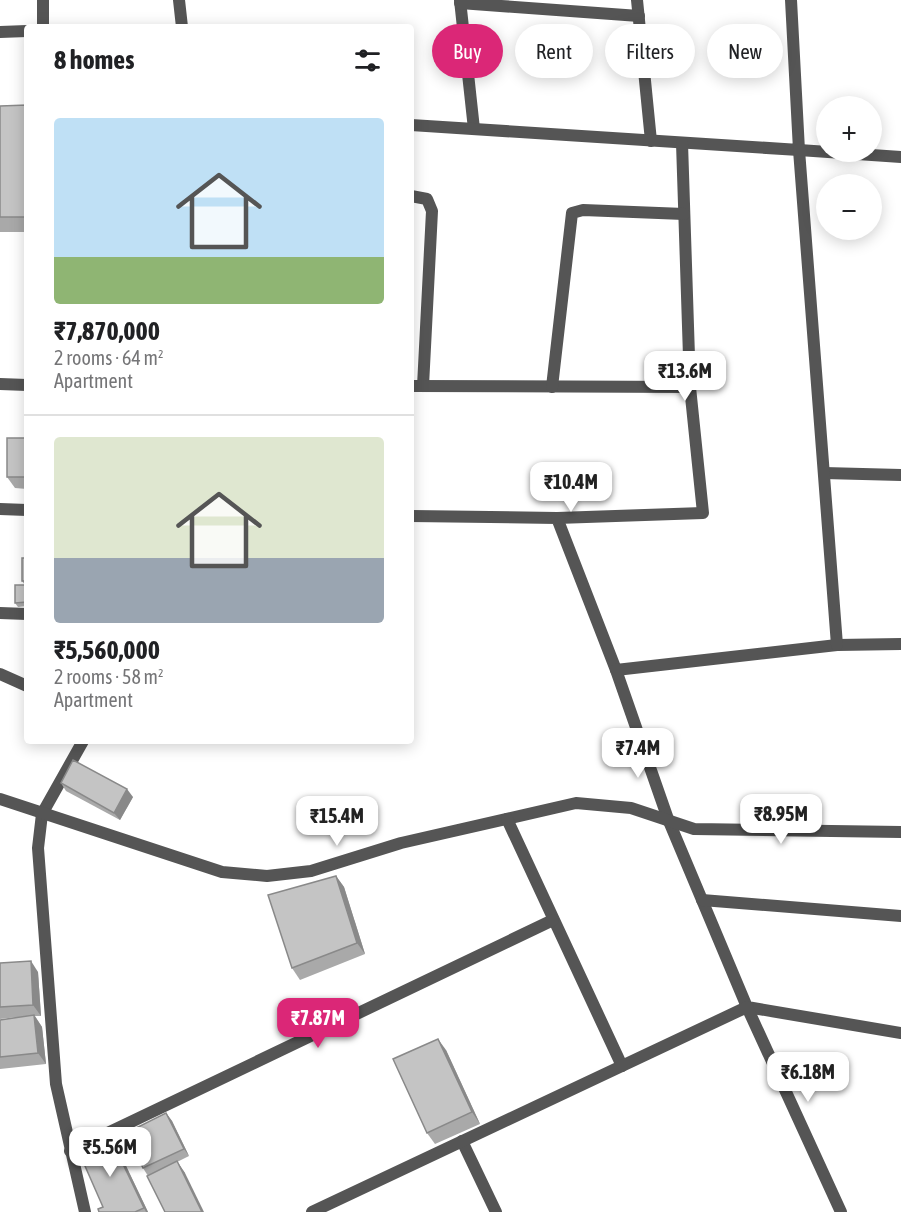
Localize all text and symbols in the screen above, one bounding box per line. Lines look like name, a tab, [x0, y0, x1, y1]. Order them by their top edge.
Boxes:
chip: Buy	[432, 24, 503, 78]
chip: Rent	[515, 24, 593, 78]
chip: Filters	[605, 24, 695, 78]
chip: New	[707, 24, 783, 78]
icon: filters	[351, 44, 384, 77]
text: 8 homes	[54, 45, 134, 75]
map controls	[816, 96, 882, 240]
button: +	[816, 96, 882, 162]
icon: home	[165, 157, 273, 265]
button: −	[816, 174, 882, 240]
text: ₹7,870,000	[54, 316, 160, 346]
text: 2 rooms · 64 m²	[54, 346, 164, 369]
pin: ₹13.6M	[636, 351, 734, 402]
text: ₹13.6M	[658, 359, 712, 382]
text: Apartment	[54, 369, 133, 392]
pin: ₹10.4M	[522, 462, 620, 513]
text: ₹10.4M	[544, 470, 598, 493]
icon: home	[165, 476, 273, 584]
text: ₹5,560,000	[54, 635, 160, 665]
text: 2 rooms · 58 m²	[54, 665, 164, 688]
text: Apartment	[54, 688, 133, 711]
pin: ₹7.4M	[596, 728, 680, 779]
text: ₹7.4M	[616, 736, 660, 759]
pin: ₹8.95M	[732, 794, 830, 845]
pin: ₹15.4M	[288, 796, 386, 847]
text: ₹8.95M	[754, 802, 808, 825]
text: ₹15.4M	[310, 804, 364, 827]
pin: ₹7.87M	[269, 998, 367, 1049]
text: ₹7.87M	[291, 1006, 345, 1029]
pin: ₹6.18M	[759, 1052, 857, 1103]
text: ₹6.18M	[781, 1060, 835, 1083]
pin: ₹5.56M	[61, 1127, 159, 1178]
text: ₹5.56M	[83, 1135, 137, 1158]

